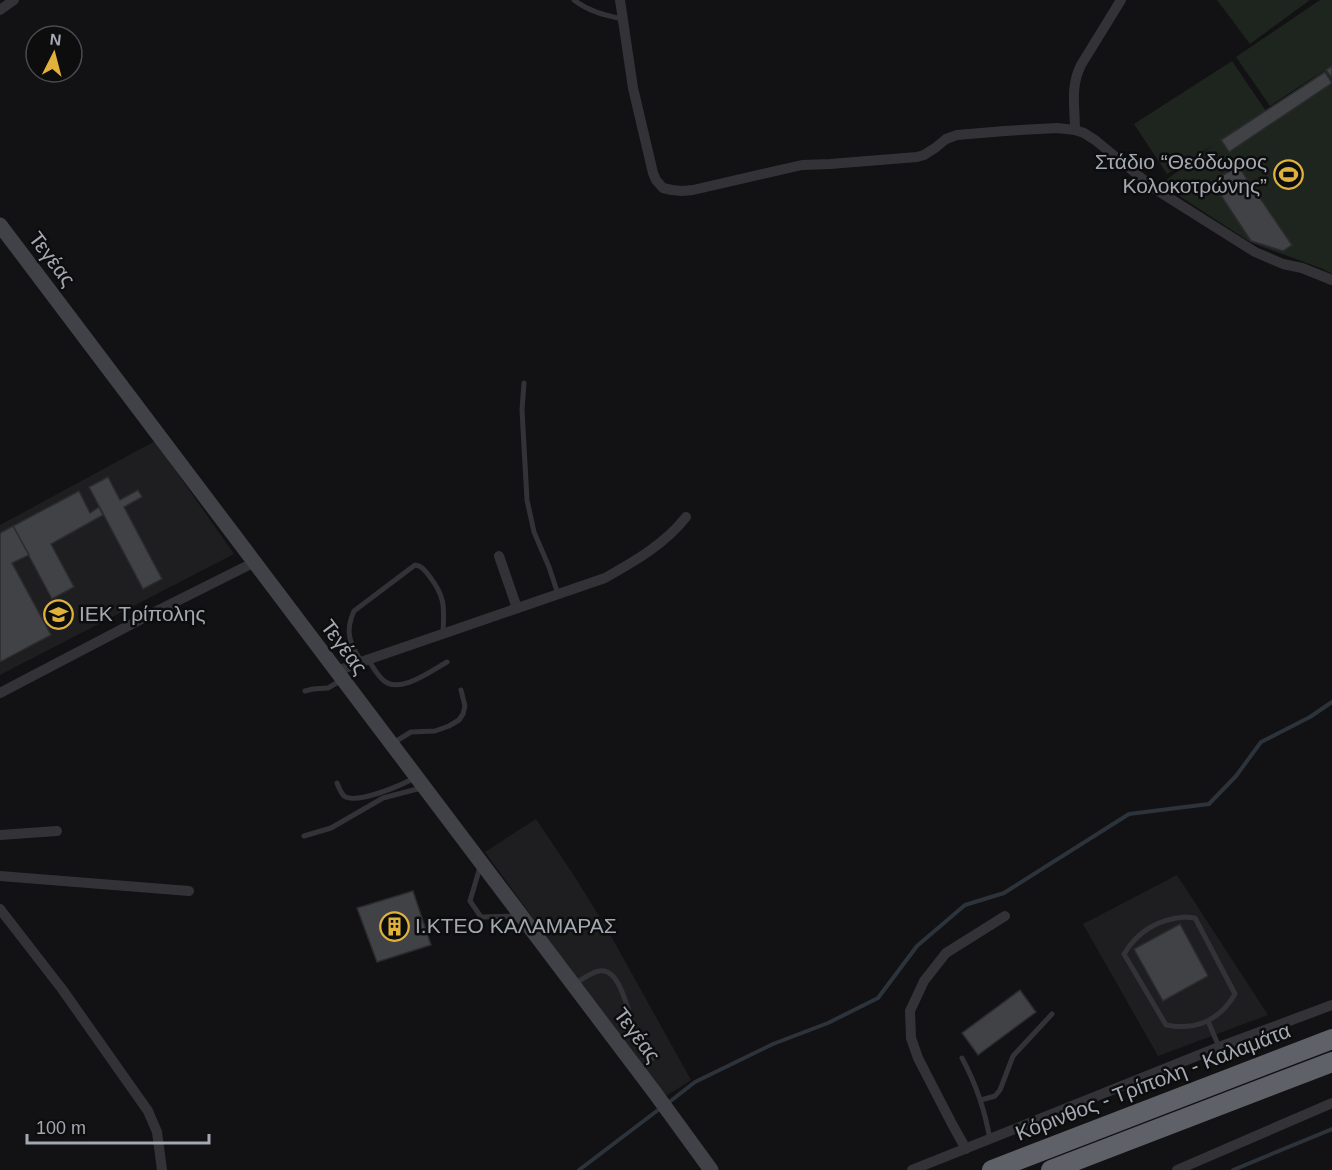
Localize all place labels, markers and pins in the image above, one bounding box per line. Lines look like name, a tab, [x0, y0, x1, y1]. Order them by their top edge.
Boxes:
place label: Στάδιο “Θεόδωρος Κολοκοτρώνης”	[1095, 150, 1267, 197]
sports icon: Στάδιο “Θεόδωρος Κολοκοτρώνης”	[1272, 158, 1304, 190]
school or university icon: ΙΕΚ Τρίπολης	[42, 598, 74, 630]
place label: ΙΕΚ Τρίπολης	[79, 602, 206, 625]
building icon: Ι.ΚΤΕΟ ΚΑΛΑΜΑΡΑΣ	[378, 910, 410, 942]
place label: Ι.ΚΤΕΟ ΚΑΛΑΜΑΡΑΣ	[415, 914, 617, 937]

